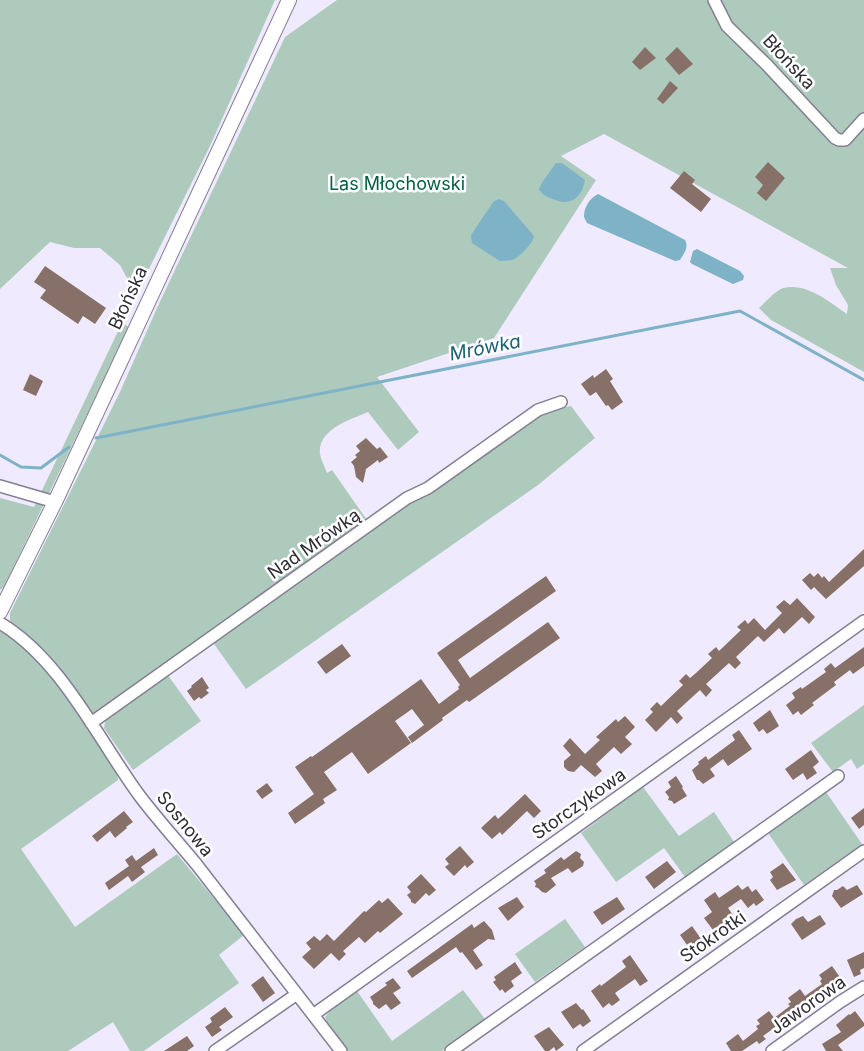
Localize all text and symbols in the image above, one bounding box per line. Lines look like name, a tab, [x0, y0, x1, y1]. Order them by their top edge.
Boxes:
street label: Błońska	[759, 30, 820, 93]
park label: Las Młochowski	[329, 173, 465, 194]
street label: Błońska	[104, 263, 151, 333]
water label: Mrówka	[447, 329, 523, 366]
street label: Nad Mrówką	[264, 504, 364, 583]
street label: Storczykowa	[528, 764, 630, 844]
street label: Sosnowa	[153, 787, 218, 861]
street label: Stokrotki	[676, 906, 750, 967]
street label: Jaworowa	[766, 971, 850, 1038]

